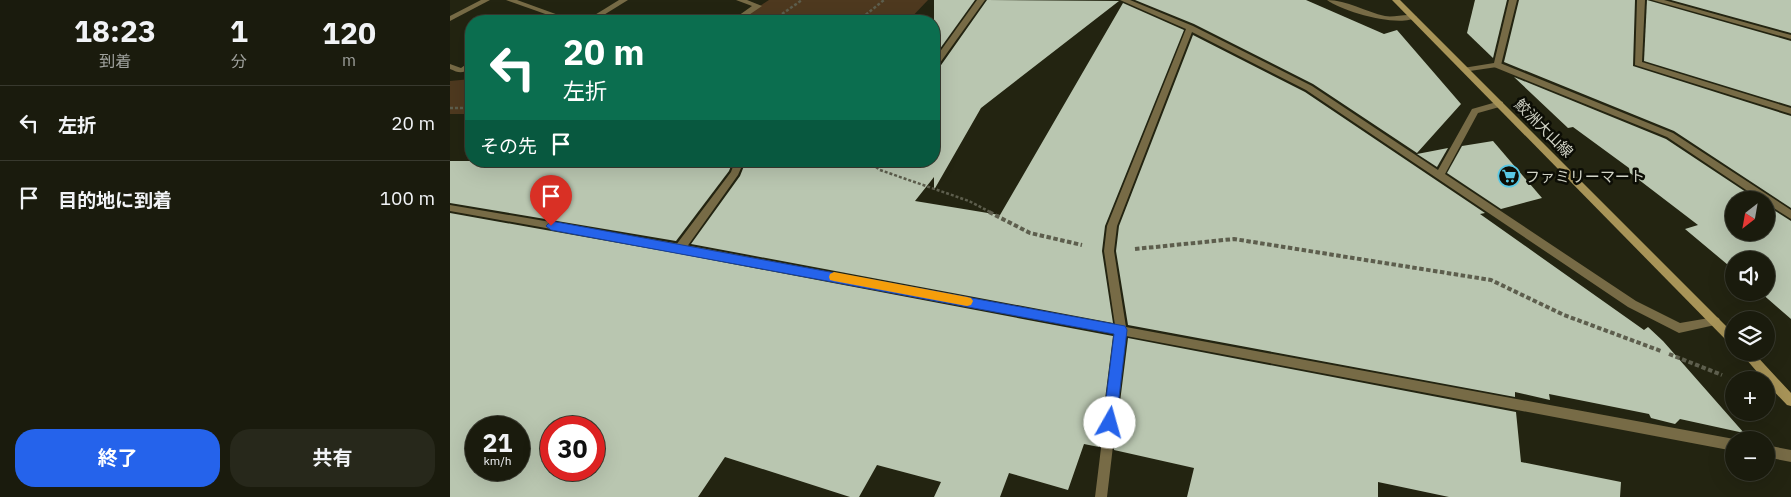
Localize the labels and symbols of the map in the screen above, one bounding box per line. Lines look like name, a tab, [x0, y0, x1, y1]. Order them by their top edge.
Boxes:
street label: 鮫洲大山線	[1511, 95, 1577, 161]
supermarket icon: ファミリーマート	[1497, 164, 1521, 188]
place label: ファミリーマート	[1525, 167, 1645, 186]
pin	[530, 175, 572, 226]
north arrow	[1725, 191, 1775, 241]
position arrow	[1083, 396, 1135, 448]
speed limit sign: 30	[540, 416, 605, 481]

